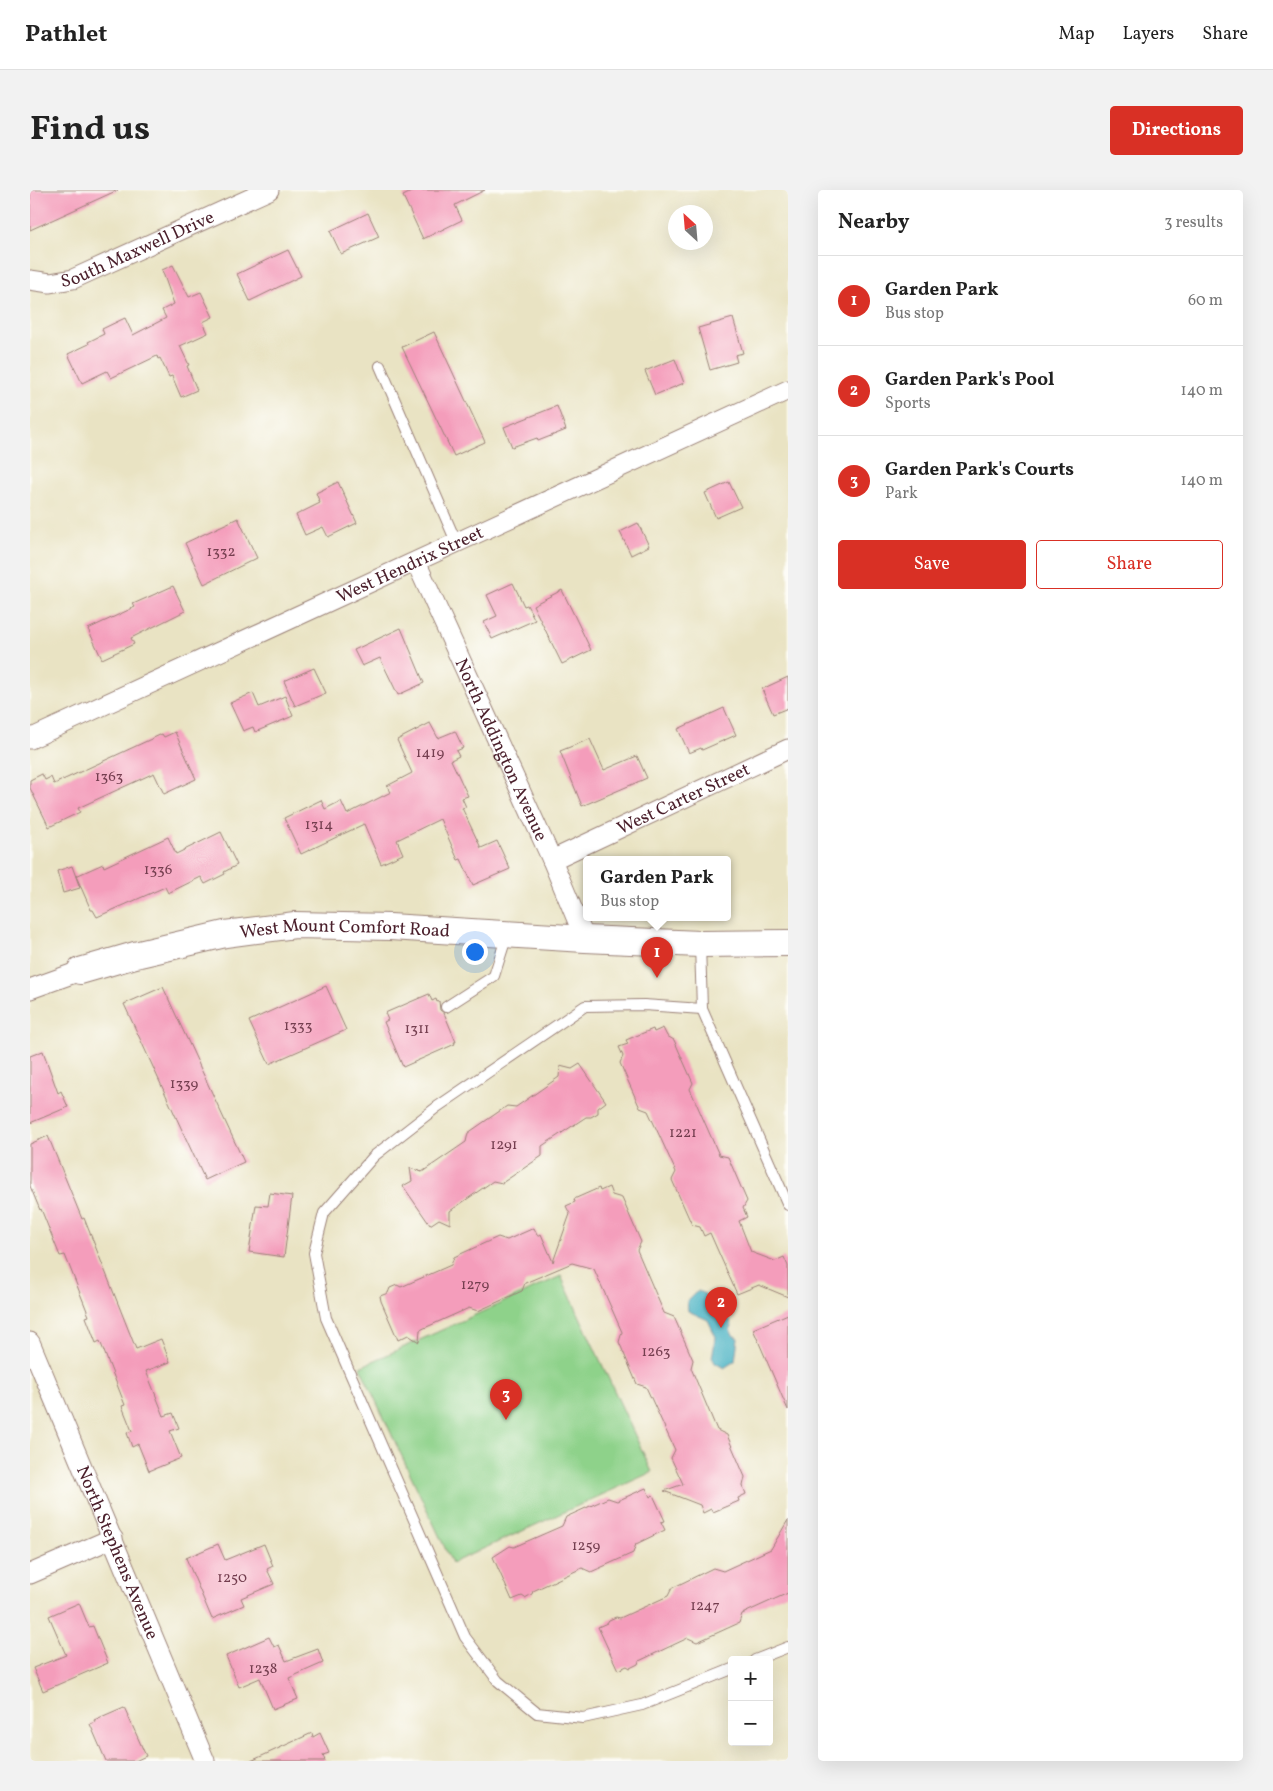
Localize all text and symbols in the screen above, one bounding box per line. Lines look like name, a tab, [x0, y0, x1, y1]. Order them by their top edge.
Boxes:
text: Pathlet	[25, 18, 107, 52]
text: Map	[1058, 22, 1094, 47]
text: Layers	[1122, 22, 1174, 47]
text: Share	[1202, 22, 1248, 47]
text: Find us	[30, 106, 150, 154]
button: Directions	[1110, 106, 1243, 155]
north arrow	[668, 205, 713, 250]
street label: South Maxwell Drive	[59, 206, 218, 295]
text: Nearby	[838, 208, 909, 237]
text: 3 results	[1164, 212, 1223, 234]
text: Garden Park	[885, 277, 999, 303]
text: 1	[851, 290, 857, 312]
text: 60 m	[1188, 290, 1223, 312]
text: Bus stop	[885, 303, 944, 325]
text: Garden Park's Pool	[885, 367, 1054, 393]
text: 2	[850, 380, 858, 402]
text: 140 m	[1181, 380, 1223, 402]
text: Sports	[885, 393, 931, 415]
text: Garden Park's Courts	[885, 457, 1074, 483]
text: 3	[850, 470, 858, 492]
text: 140 m	[1181, 470, 1223, 492]
text: Park	[885, 483, 918, 505]
street label: West Hendrix Street	[333, 521, 488, 610]
button: Save	[838, 540, 1026, 589]
button: Share	[1036, 540, 1223, 589]
house number: 1332	[206, 542, 236, 563]
street label: North Addington Avenue	[448, 655, 553, 845]
house number: 1419	[416, 743, 444, 764]
street label: West Carter Street	[613, 758, 754, 842]
house number: 1363	[95, 767, 123, 788]
house number: 1314	[305, 815, 333, 836]
popup	[583, 856, 731, 921]
house number: 1336	[144, 860, 172, 881]
text: Garden Park	[600, 865, 714, 891]
text: Bus stop	[600, 891, 659, 913]
street label: West Mount Comfort Road	[238, 914, 451, 946]
pin: 1	[641, 937, 673, 978]
your location	[462, 939, 488, 965]
house number: 1333	[284, 1016, 312, 1037]
house number: 1311	[404, 1019, 430, 1040]
house number: 1339	[170, 1074, 199, 1095]
house number: 1221	[669, 1123, 697, 1144]
house number: 1291	[490, 1135, 518, 1156]
house number: 1279	[461, 1275, 489, 1296]
pin: 2	[705, 1287, 737, 1328]
house number: 1263	[642, 1342, 670, 1363]
pin: 3	[490, 1379, 522, 1420]
street label: North Stephens Avenue	[69, 1462, 164, 1644]
house number: 1259	[572, 1536, 601, 1557]
house number: 1250	[217, 1568, 247, 1589]
house number: 1247	[690, 1596, 720, 1617]
map controls	[728, 1656, 773, 1746]
button: +	[728, 1656, 773, 1701]
house number: 1238	[249, 1659, 277, 1680]
button: −	[728, 1701, 773, 1746]

